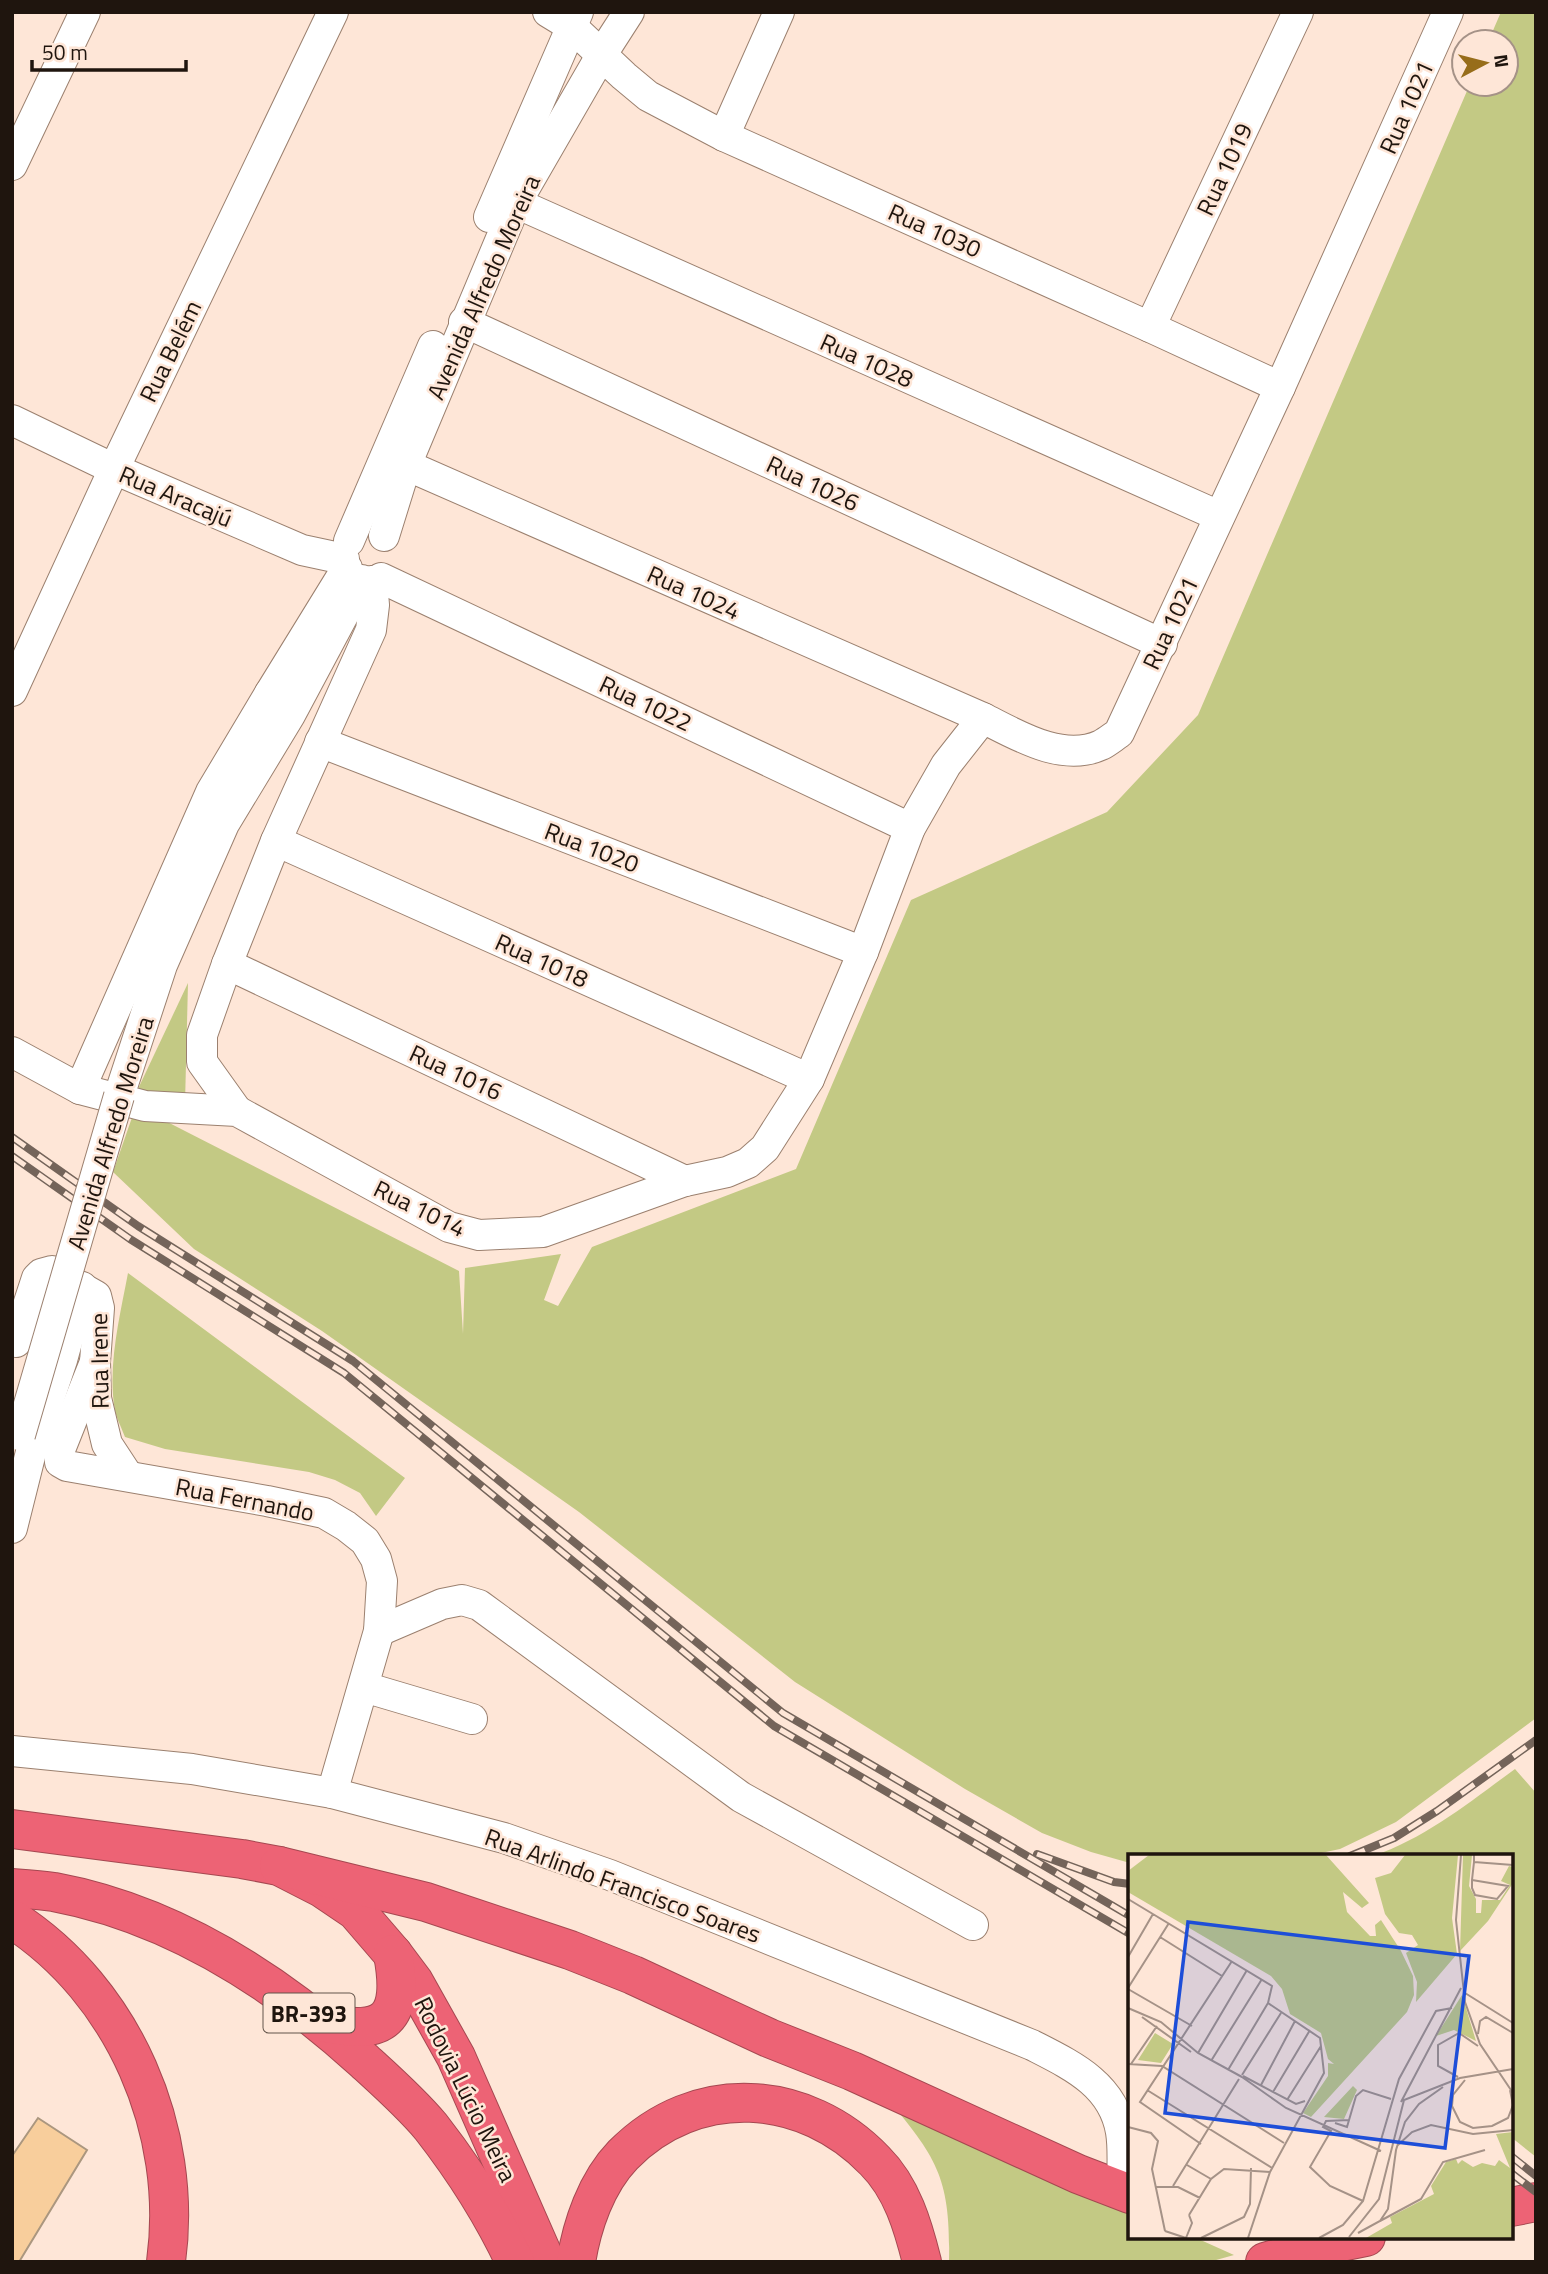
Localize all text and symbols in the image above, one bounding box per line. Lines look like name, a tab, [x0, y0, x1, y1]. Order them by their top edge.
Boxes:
scale bar	[32, 28, 186, 72]
north arrow	[1450, 28, 1520, 98]
text: 50 m	[42, 36, 88, 68]
text: N	[1487, 53, 1518, 69]
street label: Rua 1021	[1370, 55, 1442, 159]
street label: Rua 1019	[1187, 117, 1261, 221]
street label: Avenida Alfredo Moreira	[417, 169, 549, 405]
street label: Rua 1030	[883, 194, 987, 266]
street label: Rua Belém	[130, 294, 210, 408]
street label: Rua 1028	[815, 324, 919, 396]
street label: Rua 1026	[761, 446, 865, 520]
street label: Rua Aracajú	[114, 456, 238, 536]
street label: Rua 1024	[642, 556, 746, 628]
street label: Rua 1021	[1133, 571, 1207, 675]
street label: Rua 1022	[594, 666, 698, 740]
street label: Rua 1020	[540, 813, 644, 881]
street label: Rua 1018	[490, 924, 594, 996]
street label: Avenida Alfredo Moreira	[57, 1012, 163, 1254]
street label: Rua 1016	[404, 1035, 508, 1109]
street label: Rua 1014	[368, 1170, 472, 1246]
street label: Rua Irene	[80, 1313, 118, 1409]
street label: Rua Fernando	[173, 1468, 317, 1530]
street label: Rua Arlindo Francisco Soares	[480, 1818, 766, 1952]
inset map	[1128, 1854, 1513, 2239]
street label: Rodovia Lúcio Meira	[406, 1990, 526, 2188]
road number: BR-393	[264, 1994, 354, 2032]

